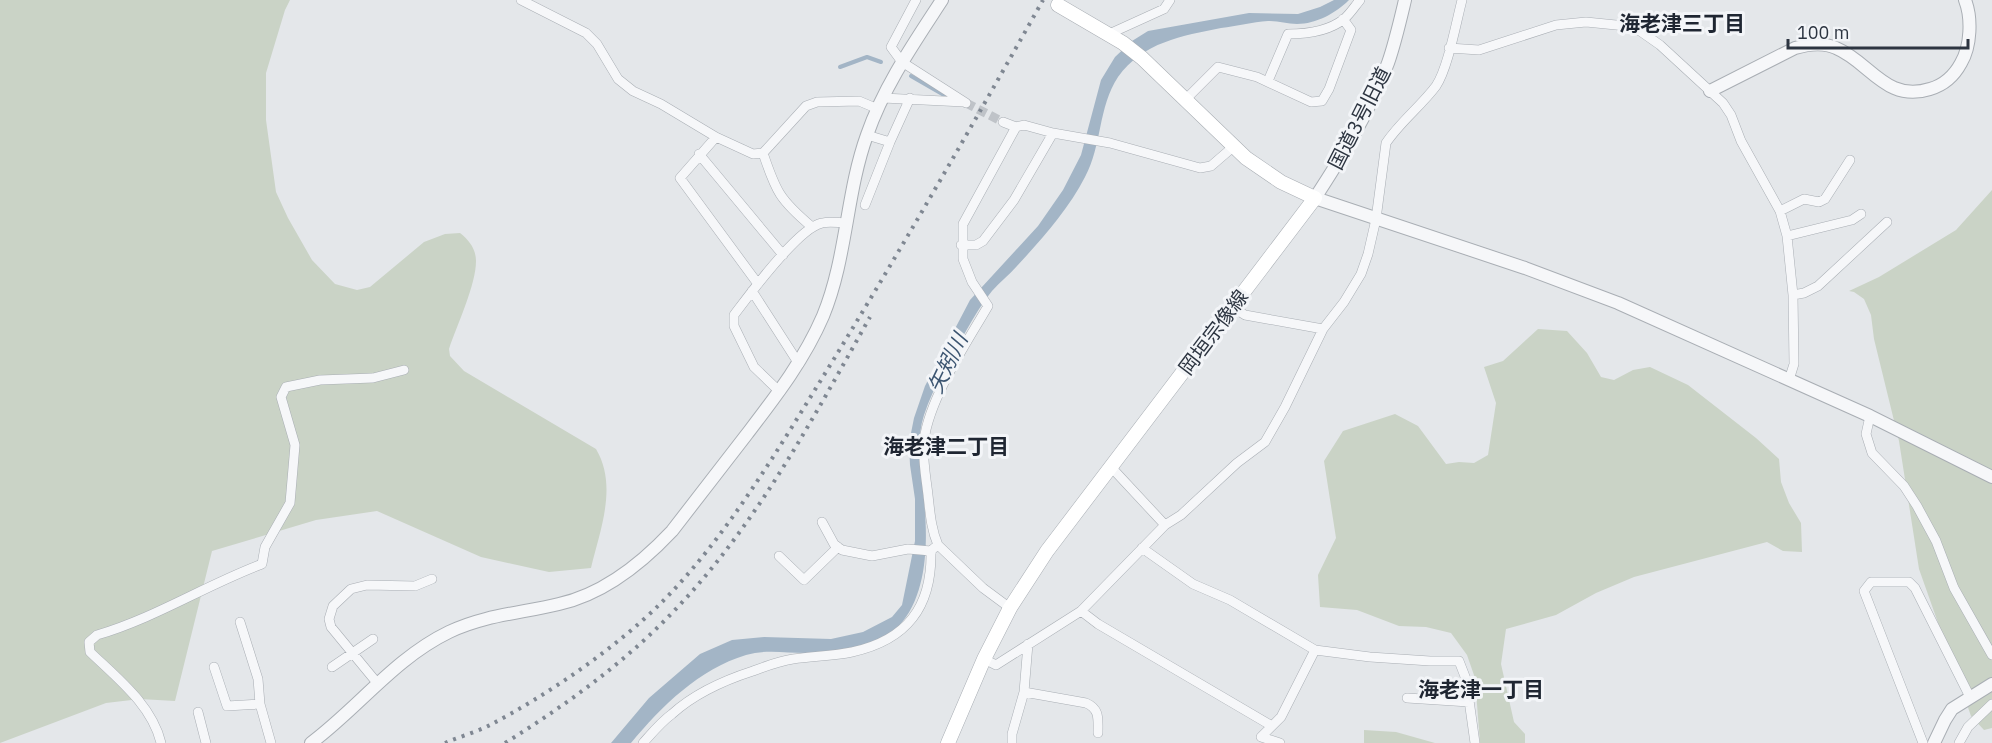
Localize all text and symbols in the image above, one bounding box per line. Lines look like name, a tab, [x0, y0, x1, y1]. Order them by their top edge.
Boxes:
district label: 海老津三丁目	[1619, 9, 1745, 37]
scale bar	[1788, 12, 1968, 50]
text: 100 m	[1797, 21, 1849, 44]
street label: 国道3号旧道	[1322, 62, 1396, 174]
street label: 岡垣宗像線	[1172, 284, 1254, 380]
water label: 矢矧川	[921, 327, 974, 397]
district label: 海老津二丁目	[883, 432, 1009, 460]
district label: 海老津一丁目	[1418, 675, 1544, 703]

